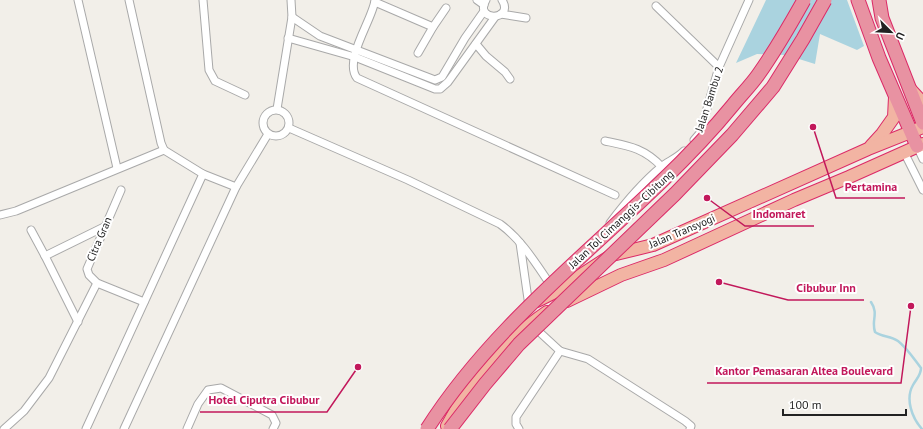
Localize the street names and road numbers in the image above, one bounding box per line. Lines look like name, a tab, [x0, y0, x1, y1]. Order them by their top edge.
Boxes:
street label: Jalan Bambu 2	[692, 65, 726, 134]
street label: Jalan Tol Cimanggis–Cibitung	[565, 167, 677, 272]
street label: Jalan Transyogi	[646, 211, 717, 252]
street label: Citra Gran	[83, 215, 115, 263]

